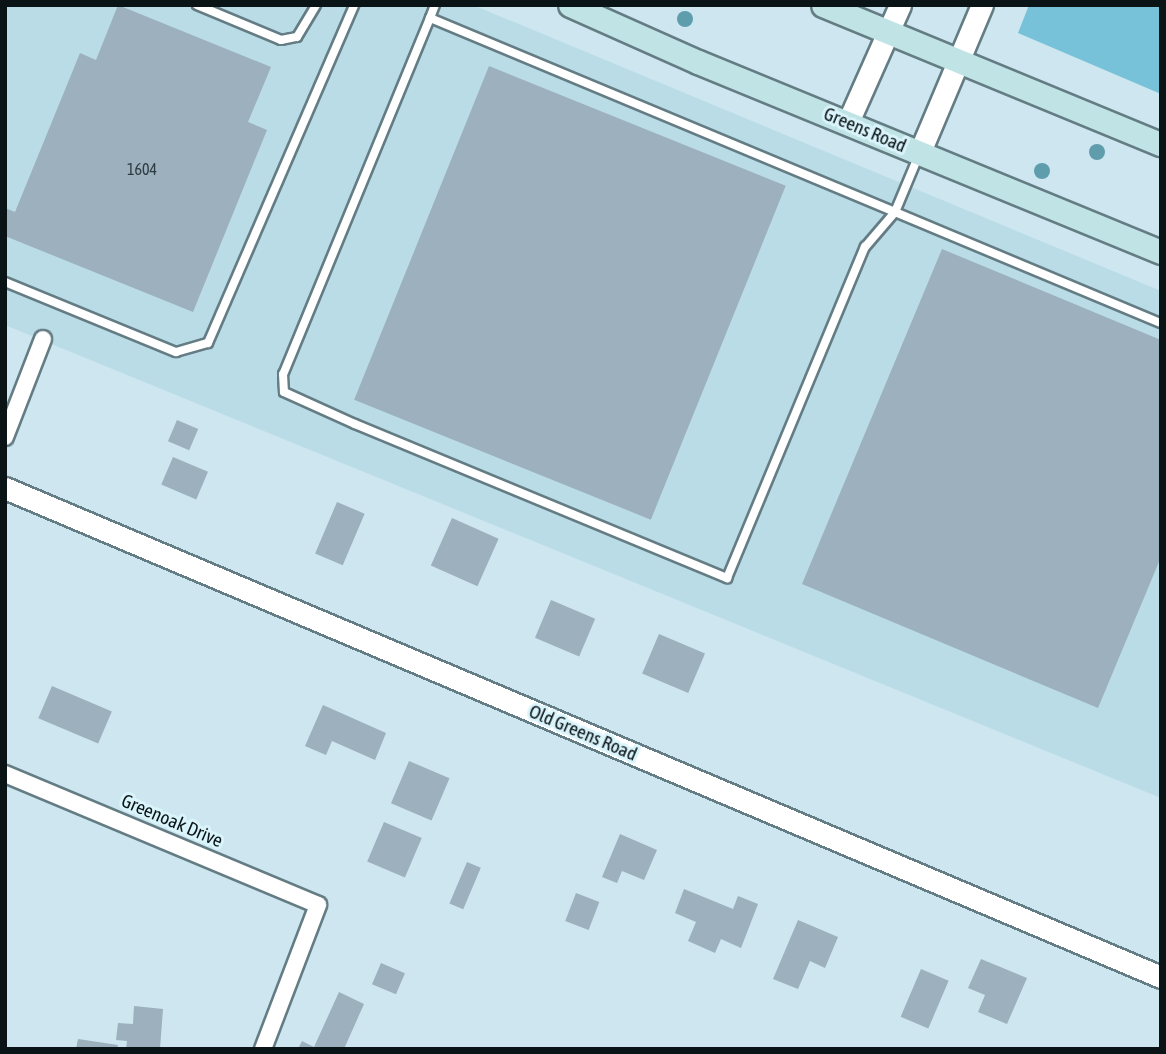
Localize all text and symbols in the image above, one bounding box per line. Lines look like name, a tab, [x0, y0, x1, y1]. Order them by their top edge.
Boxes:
street label: Greens Road	[820, 102, 910, 158]
house number: 1604	[127, 159, 157, 179]
street label: Old Greens Road	[526, 700, 640, 766]
street label: Greenoak Drive	[118, 789, 226, 853]

